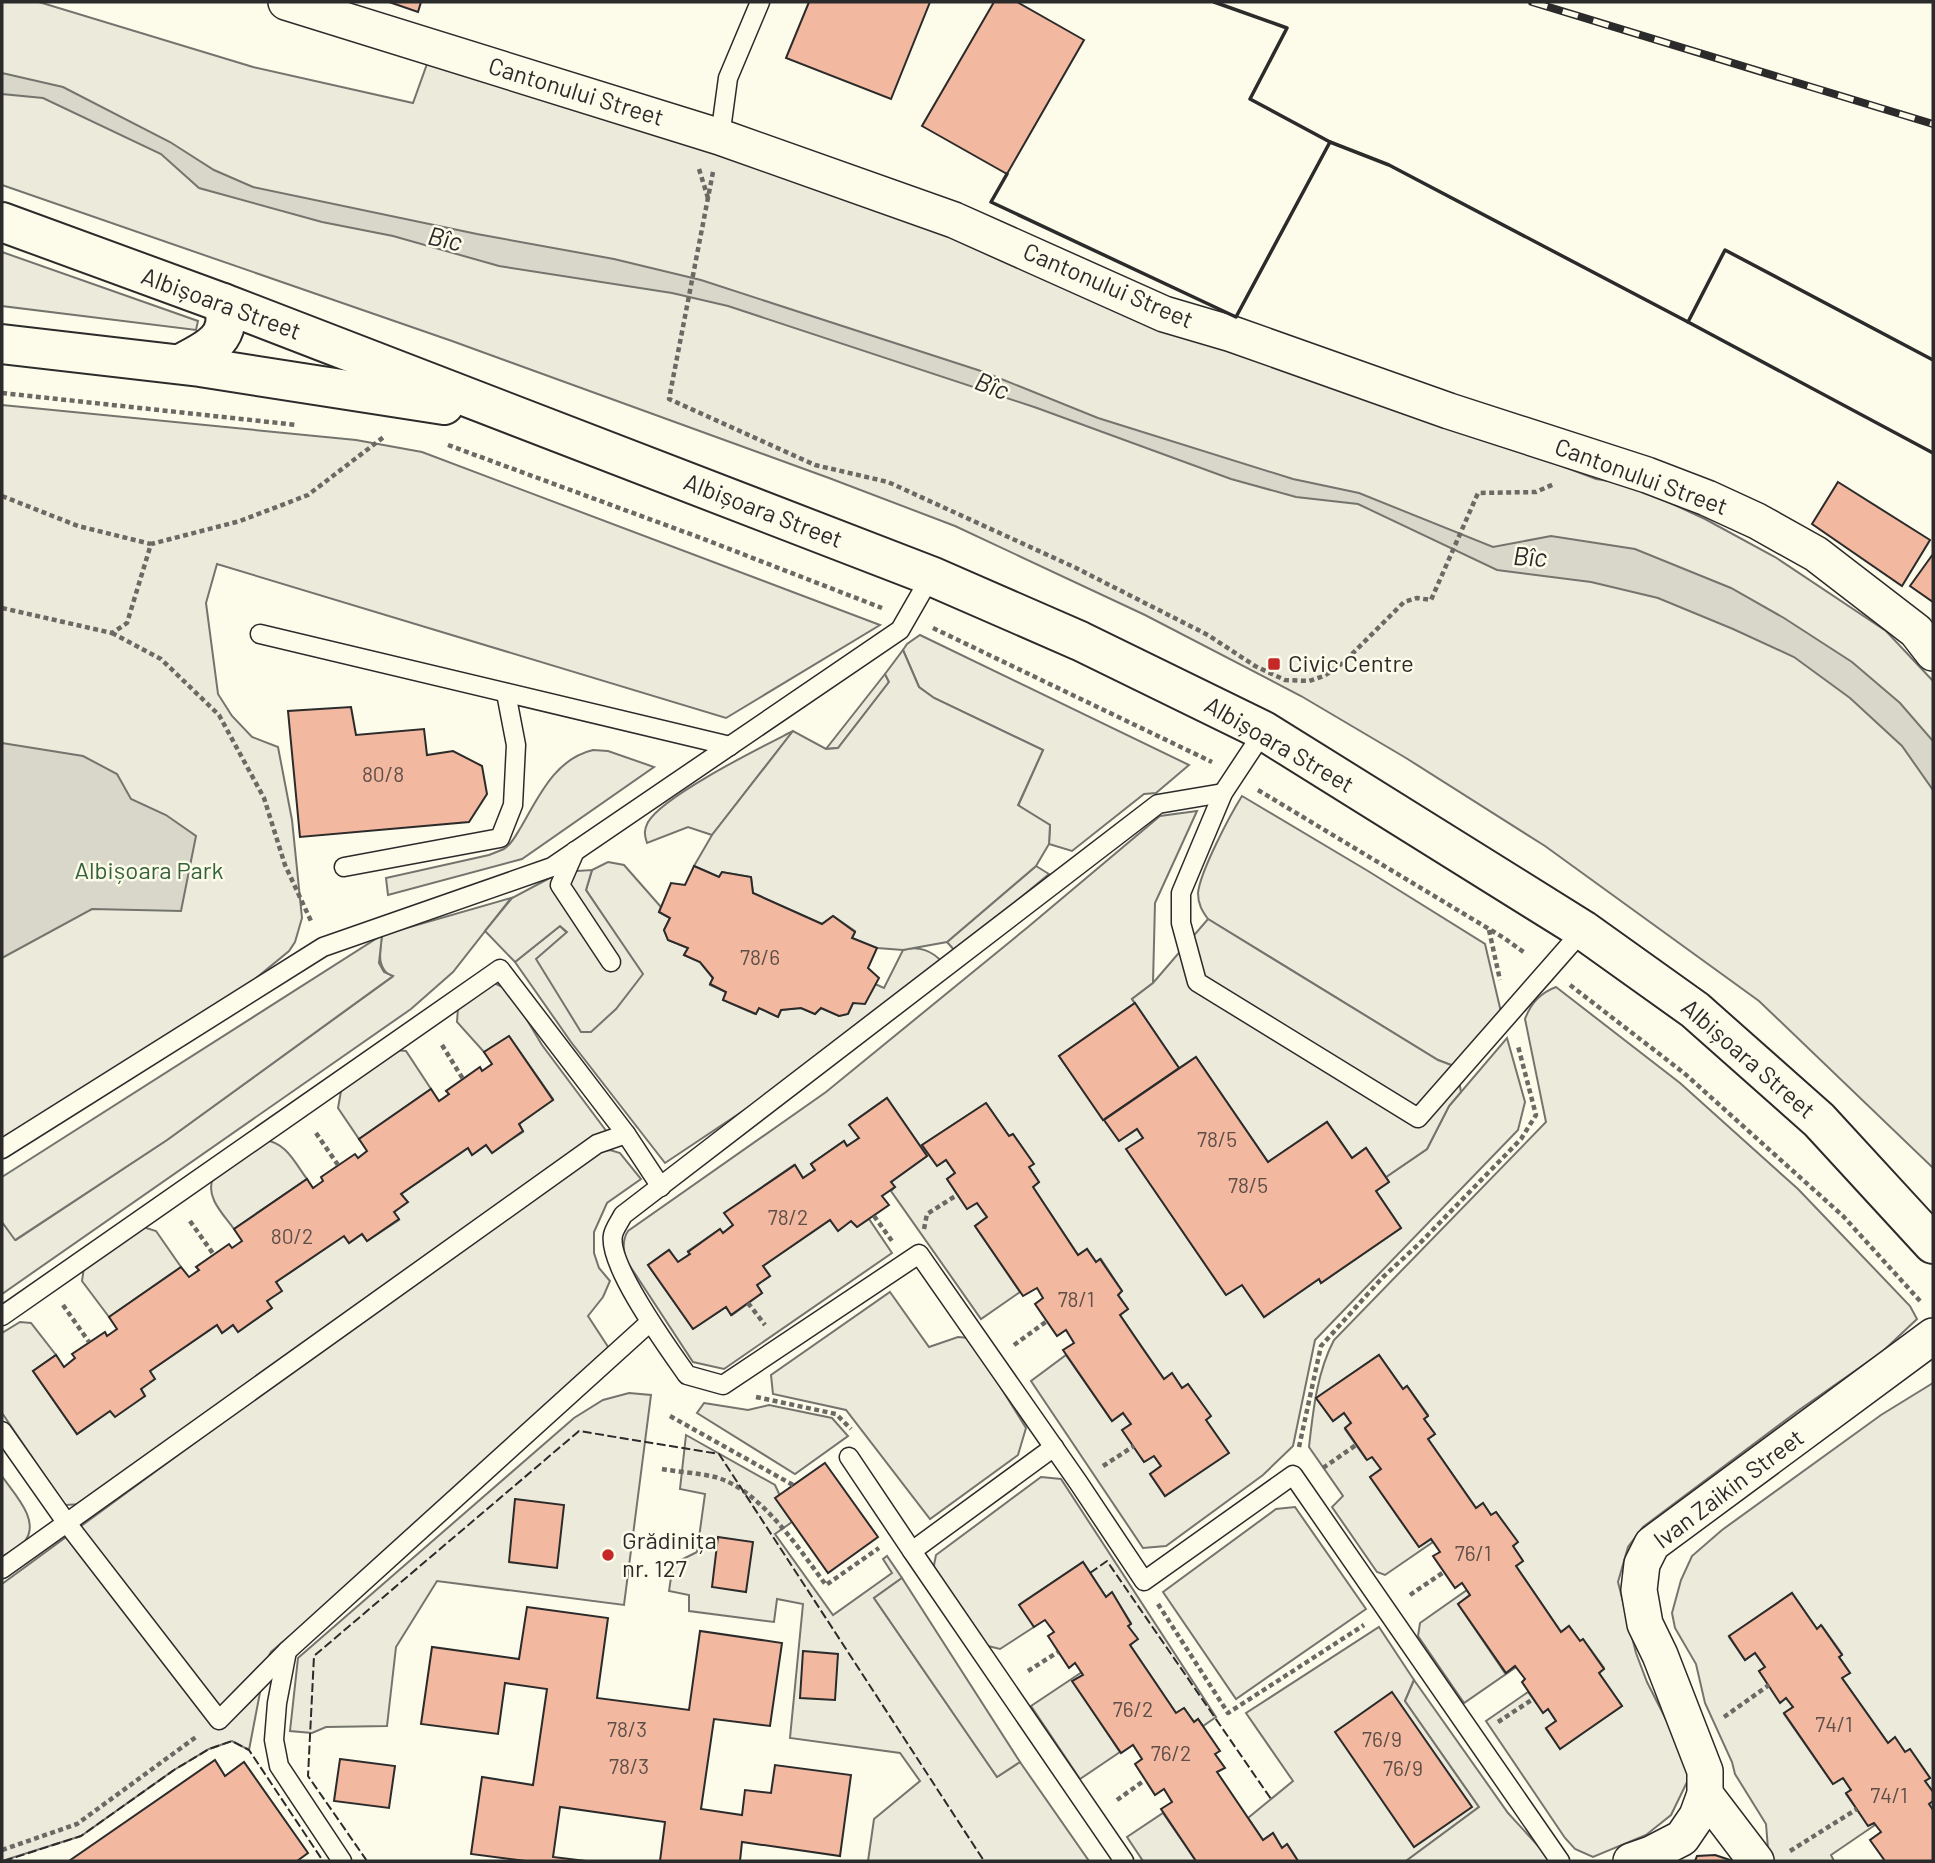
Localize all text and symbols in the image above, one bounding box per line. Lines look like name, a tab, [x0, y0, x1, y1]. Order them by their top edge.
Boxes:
street label: Cantonului Street	[485, 50, 668, 131]
water label: Bîc	[425, 219, 466, 256]
street label: Cantonului Street	[1019, 236, 1198, 333]
street label: Albișoara Street	[138, 260, 305, 345]
water label: Bîc	[971, 364, 1014, 405]
street label: Cantonului Street	[1551, 431, 1732, 520]
street label: Albișoara Street	[680, 466, 847, 553]
water label: Bîc	[1512, 539, 1548, 572]
place label: Civic Centre	[1288, 648, 1414, 677]
marker: Civic Centre	[1266, 656, 1282, 672]
street label: Albișoara Street	[1200, 689, 1360, 798]
house number: 80/8	[362, 761, 404, 786]
park label: Albișoara Park	[74, 855, 224, 884]
house number: 78/6	[740, 944, 780, 969]
street label: Albișoara Street	[1676, 992, 1822, 1124]
house number: 78/5	[1197, 1126, 1237, 1151]
house number: 78/5	[1228, 1172, 1268, 1197]
house number: 78/2	[768, 1204, 808, 1229]
house number: 80/2	[271, 1223, 313, 1248]
house number: 78/1	[1058, 1286, 1094, 1311]
street label: Ivan Zaikin Street	[1647, 1422, 1809, 1554]
place label: Grădinița nr. 127	[622, 1525, 717, 1582]
house number: 76/1	[1455, 1540, 1491, 1565]
marker: Grădinița nr. 127	[600, 1547, 616, 1563]
house number: 76/2	[1113, 1696, 1153, 1721]
house number: 74/1	[1815, 1711, 1853, 1736]
house number: 78/3	[607, 1716, 647, 1741]
house number: 76/9	[1362, 1726, 1402, 1751]
house number: 76/2	[1151, 1740, 1191, 1765]
house number: 78/3	[609, 1753, 649, 1778]
house number: 76/9	[1383, 1755, 1423, 1780]
house number: 74/1	[1870, 1782, 1908, 1807]

